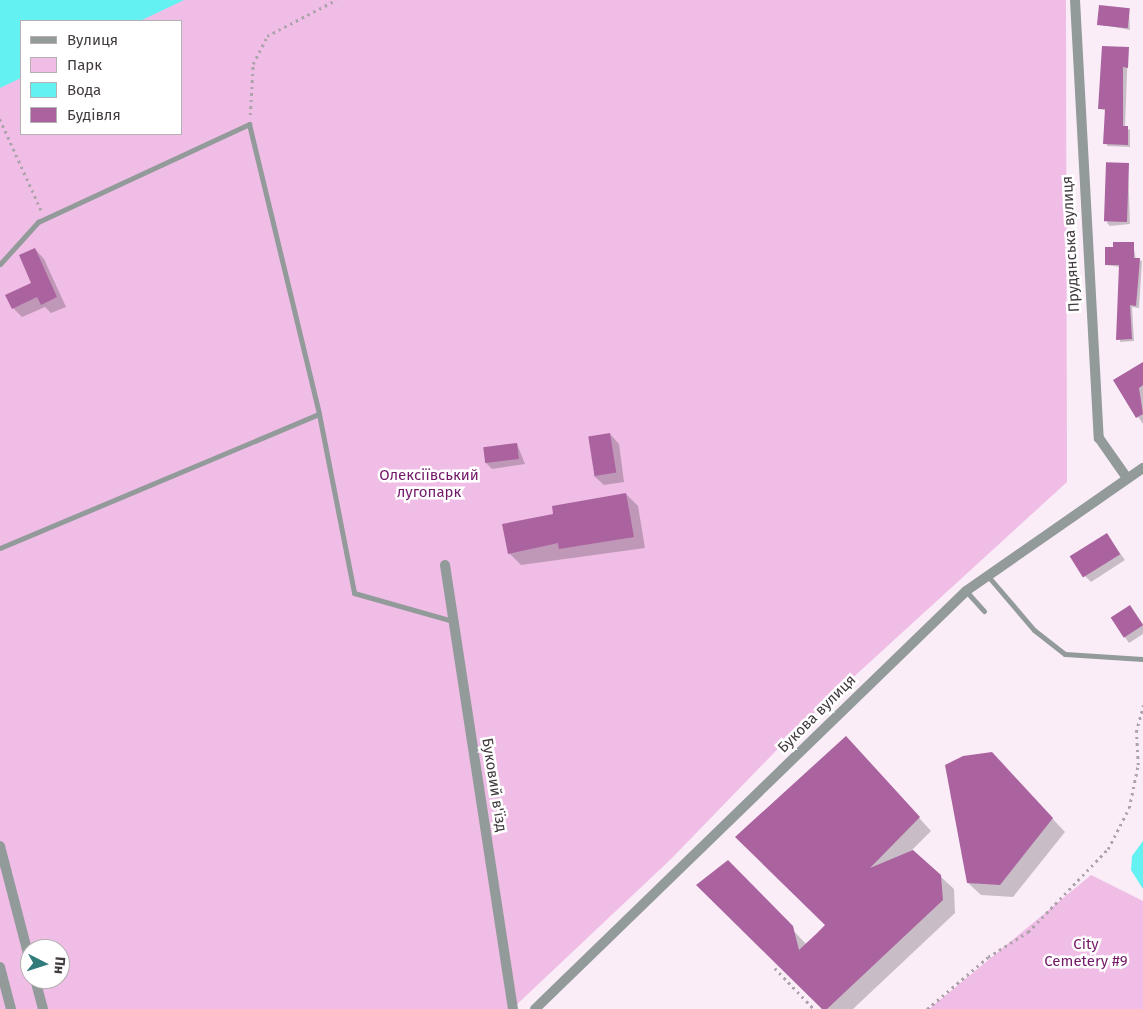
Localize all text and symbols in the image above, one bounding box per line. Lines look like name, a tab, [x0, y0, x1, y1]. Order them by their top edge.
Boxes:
legend	[20, 20, 182, 135]
text: Вулиця	[67, 31, 118, 49]
text: Парк	[67, 56, 102, 74]
text: Вода	[67, 81, 101, 99]
text: Будівля	[67, 106, 121, 124]
street label: Прудянська вулиця	[1058, 175, 1084, 313]
park label: Олексіївський лугопарк	[379, 466, 479, 501]
street label: Букова вулиця	[774, 671, 860, 757]
street label: Буковий в'їзд	[478, 737, 510, 833]
park label: City Cemetery #9	[1044, 935, 1128, 970]
north arrow	[20, 939, 70, 989]
text: Пн	[50, 956, 69, 975]

